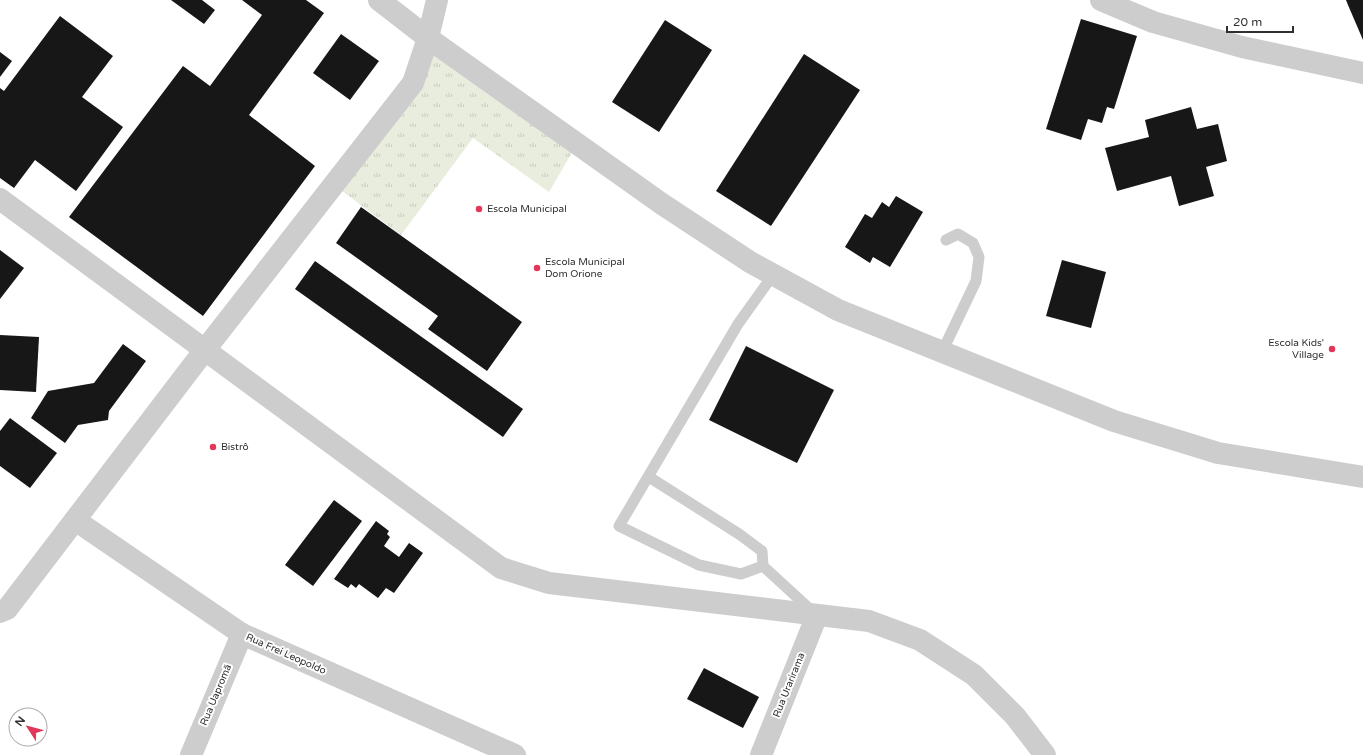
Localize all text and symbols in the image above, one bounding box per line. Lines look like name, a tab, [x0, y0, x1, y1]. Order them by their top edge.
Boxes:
scale bar	[1227, 8, 1293, 34]
text: 20 m	[1233, 15, 1262, 29]
place label: Escola Municipal	[487, 203, 567, 215]
marker: Escola Municipal	[474, 204, 484, 214]
place label: Escola Municipal Dom Orione	[545, 256, 625, 280]
marker: Escola Municipal Dom Orione	[532, 263, 542, 273]
place label: Escola Kids' Village	[1268, 337, 1324, 361]
marker: Escola Kids' Village	[1327, 344, 1337, 354]
place label: Bistrô	[221, 441, 249, 453]
marker: Bistrô	[208, 442, 218, 452]
street label: Rua Frei Leopoldo	[244, 631, 328, 677]
street label: Rua Urarirama	[771, 651, 807, 719]
street label: Rua Uapromã	[198, 663, 234, 727]
north arrow	[8, 707, 48, 747]
text: N	[12, 714, 28, 729]

